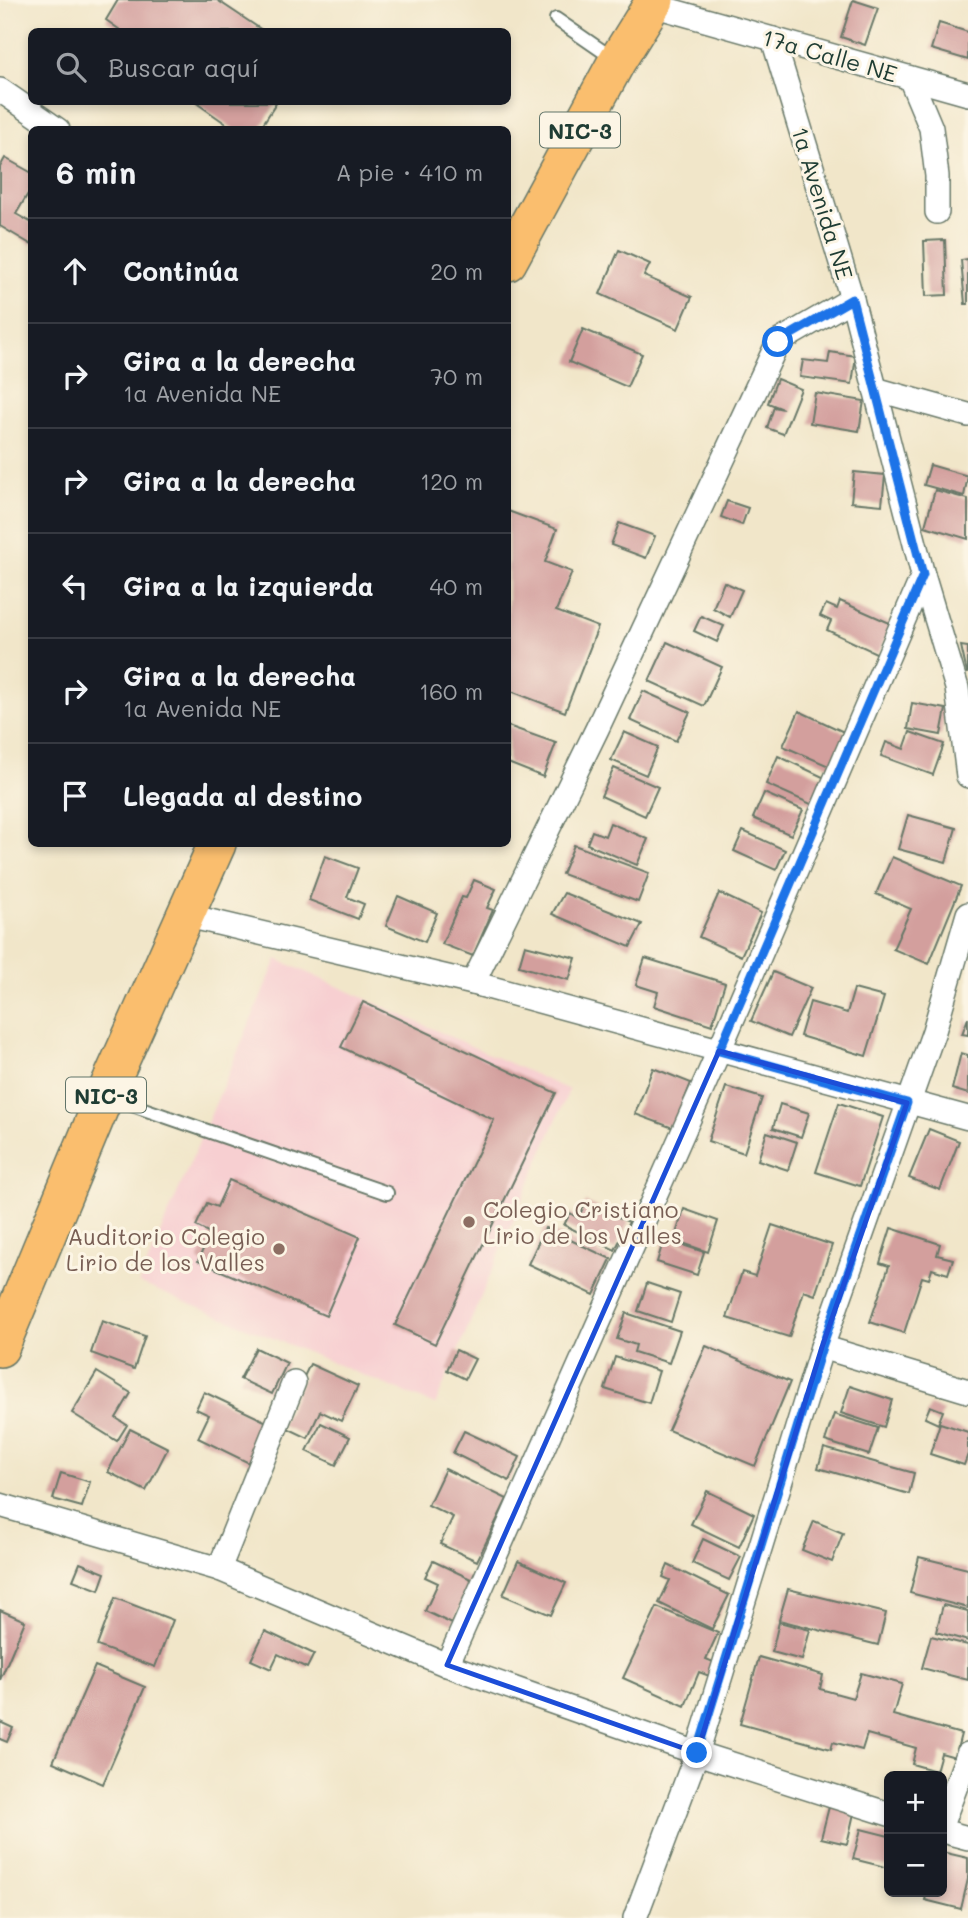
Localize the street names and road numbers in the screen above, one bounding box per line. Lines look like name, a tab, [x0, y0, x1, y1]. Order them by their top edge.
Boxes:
street label: 17a Calle NE	[759, 21, 901, 89]
road number: NIC-3	[540, 113, 620, 148]
street label: 1a Avenida NE	[786, 123, 860, 283]
road number: NIC-3	[66, 1078, 146, 1112]

